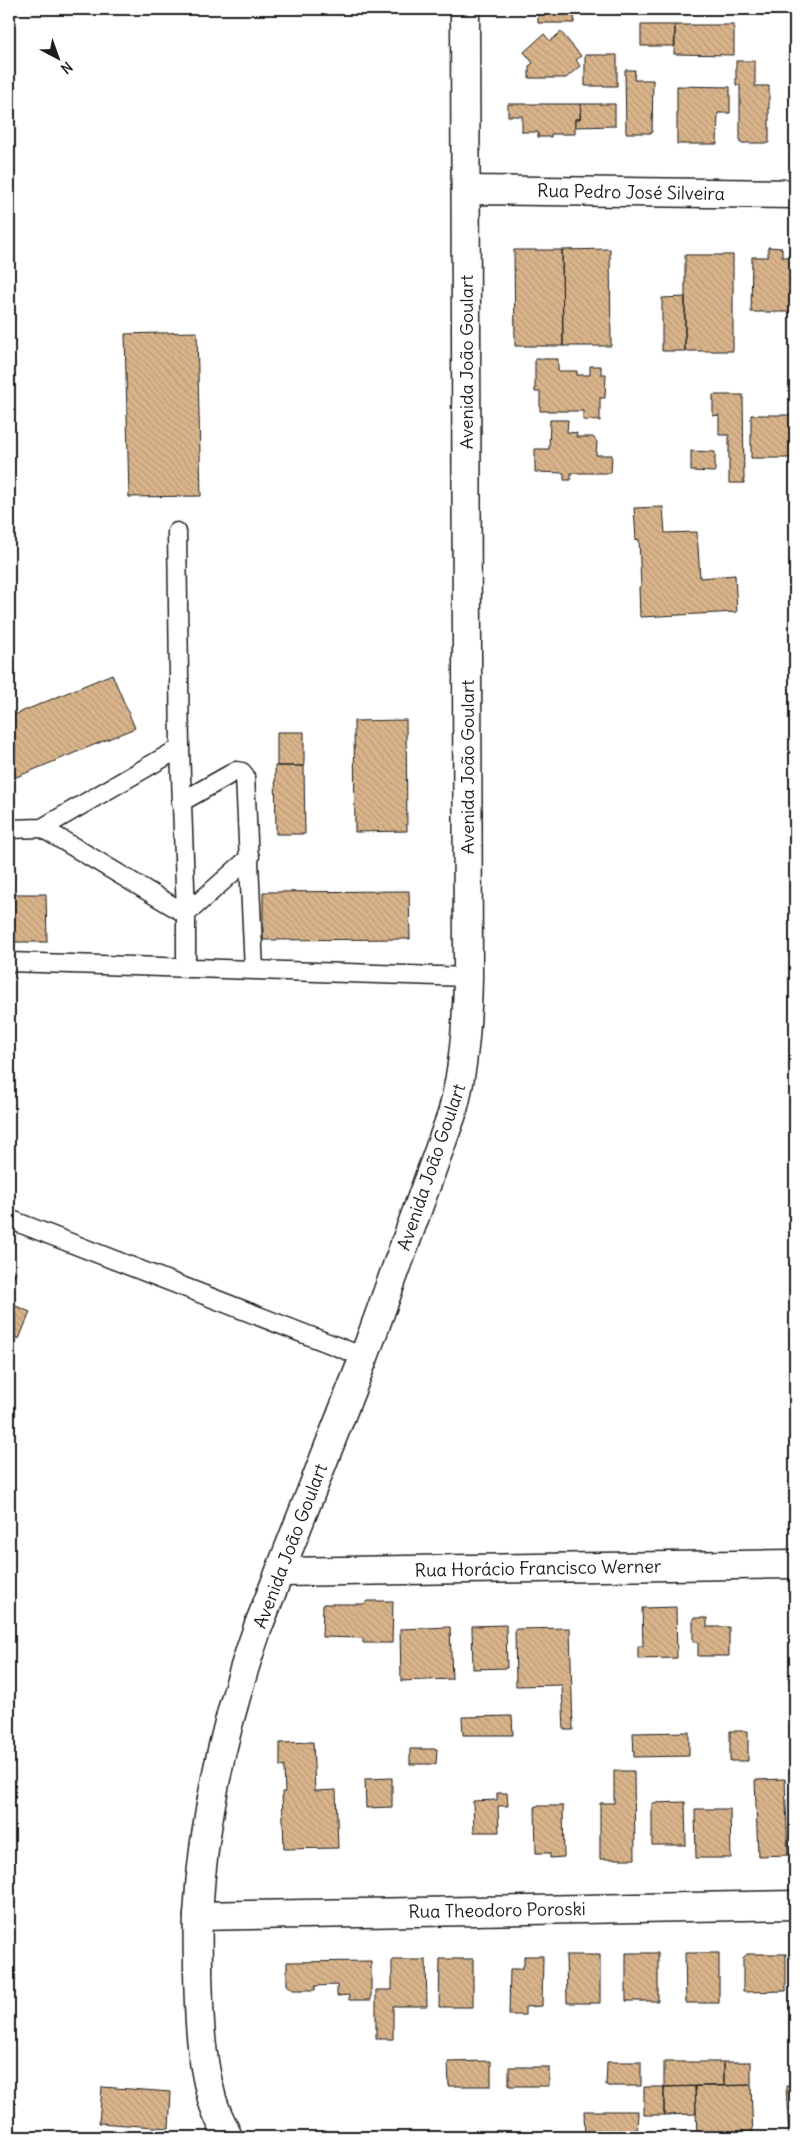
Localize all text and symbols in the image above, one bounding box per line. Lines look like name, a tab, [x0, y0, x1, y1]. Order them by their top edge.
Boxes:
north arrow	[32, 32, 82, 82]
text: N	[57, 58, 76, 78]
street label: Rua Pedro José Silveira	[537, 179, 725, 205]
street label: Avenida João Goulart	[455, 275, 478, 449]
street label: Avenida João Goulart	[456, 680, 479, 854]
street label: Avenida João Goulart	[392, 1081, 470, 1253]
street label: Avenida João Goulart	[248, 1460, 332, 1632]
street label: Rua Horácio Francisco Werner	[415, 1554, 662, 1582]
street label: Rua Theodoro Poroski	[408, 1897, 586, 1923]

